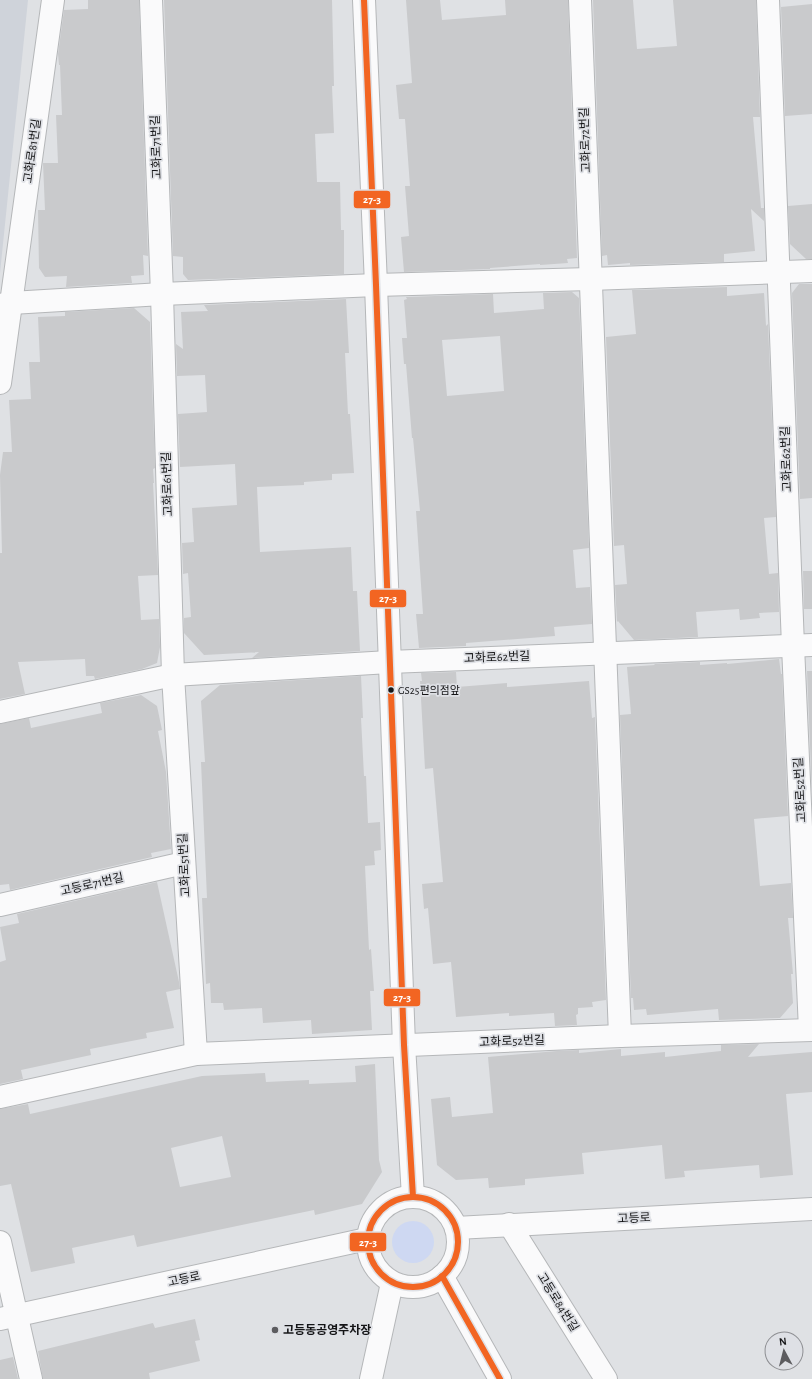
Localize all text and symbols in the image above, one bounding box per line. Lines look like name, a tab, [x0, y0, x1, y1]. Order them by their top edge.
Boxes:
street label: 고화로72번길	[578, 107, 592, 173]
street label: 고화로71번길	[149, 115, 163, 179]
street label: 고화로81번길	[22, 118, 42, 184]
line badge: 27-3	[353, 190, 391, 209]
text: 27-3	[363, 194, 381, 205]
street label: 고화로62번길	[779, 426, 793, 492]
street label: 고화로61번길	[160, 451, 174, 517]
line badge: 27-3	[369, 589, 407, 608]
text: 27-3	[379, 593, 397, 604]
street label: 고화로62번길	[464, 650, 530, 664]
marker: GS25편의점앞	[386, 685, 396, 695]
place label: GS25편의점앞	[398, 685, 460, 696]
street label: 고화로52번길	[792, 757, 808, 823]
street label: 고화로51번길	[176, 833, 192, 897]
street label: 고등로71번길	[59, 871, 125, 897]
line badge: 27-3	[383, 988, 421, 1007]
text: 27-3	[393, 992, 411, 1003]
street label: 고화로52번길	[479, 1034, 545, 1048]
street label: 고등로	[617, 1211, 651, 1225]
line badge: 27-3	[349, 1232, 387, 1252]
text: 27-3	[359, 1237, 377, 1248]
street label: 고등로	[167, 1270, 201, 1288]
street label: 고등로84번길	[535, 1271, 581, 1333]
place label: 고등동공영주차장	[283, 1324, 371, 1336]
marker: 고등동공영주차장	[270, 1325, 280, 1335]
north arrow	[764, 1331, 804, 1371]
text: N	[778, 1336, 787, 1347]

